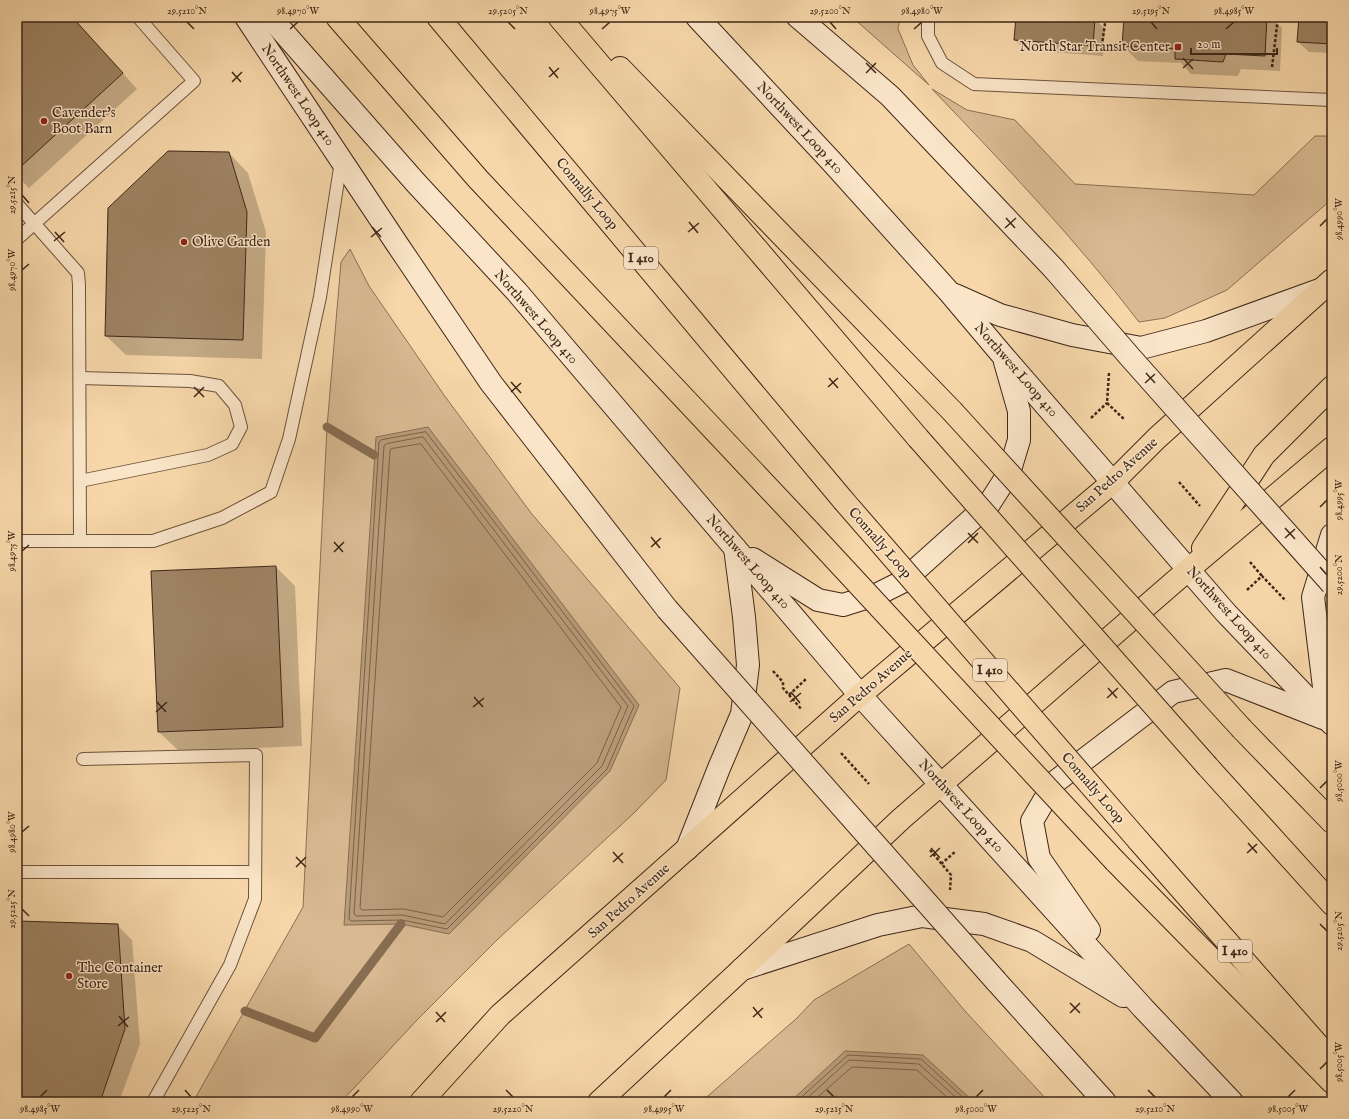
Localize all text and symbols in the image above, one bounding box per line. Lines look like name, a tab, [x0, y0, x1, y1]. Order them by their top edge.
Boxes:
text: 29.5210°N	[167, 5, 207, 18]
text: 98.4970°W	[276, 5, 319, 18]
text: 29.5205°N	[488, 5, 528, 18]
text: 98.4975°W	[589, 5, 631, 18]
text: 29.5200°N	[809, 5, 851, 18]
text: 98.4980°W	[900, 5, 943, 18]
text: 29.5195°N	[1132, 5, 1171, 18]
text: 98.4985°W	[1213, 5, 1254, 18]
scale bar	[1191, 30, 1277, 56]
text: 20 m	[1197, 37, 1220, 52]
place label: North Star Transit Center	[1020, 38, 1170, 56]
street label: Northwest Loop 410	[257, 40, 339, 150]
marker: North Star Transit Center	[1173, 42, 1183, 52]
street label: Northwest Loop 410	[753, 78, 847, 178]
place label: Cavender's Boot Barn	[52, 104, 116, 138]
marker: Cavender's Boot Barn	[39, 116, 49, 126]
street label: Connally Loop	[552, 154, 623, 234]
text: 29.5215°N	[6, 175, 19, 214]
text: 98.4990°W	[1333, 198, 1346, 241]
place label: Olive Garden	[192, 233, 271, 251]
marker: Olive Garden	[179, 237, 189, 247]
road number: I 410	[624, 247, 658, 269]
text: 98.4970°W	[6, 249, 19, 292]
street label: Northwest Loop 410	[490, 266, 582, 368]
street label: Northwest Loop 410	[970, 319, 1062, 421]
street label: San Pedro Avenue	[1072, 433, 1162, 517]
text: 98.4995°W	[1333, 479, 1346, 521]
street label: Connally Loop	[844, 504, 916, 583]
street label: Northwest Loop 410	[702, 511, 794, 613]
text: 98.4975°W	[6, 530, 19, 572]
text: 29.5200°N	[1333, 554, 1346, 596]
street label: Northwest Loop 410	[1182, 563, 1276, 664]
street label: San Pedro Avenue	[826, 645, 917, 727]
road number: I 410	[973, 659, 1007, 681]
street label: Connally Loop	[1057, 749, 1129, 828]
street label: Northwest Loop 410	[914, 756, 1008, 857]
text: 98.5000°W	[1333, 760, 1346, 803]
text: 98.4980°W	[6, 811, 19, 854]
street label: San Pedro Avenue	[584, 859, 674, 943]
text: 29.5225°N	[6, 889, 19, 929]
text: 29.5205°N	[1333, 911, 1346, 951]
road number: I 410	[1218, 940, 1252, 962]
place label: The Container Store	[77, 959, 163, 993]
marker: The Container Store	[64, 971, 74, 981]
text: 98.5005°W	[1333, 1041, 1346, 1083]
text: 98.4985°W	[19, 1103, 60, 1116]
text: 29.5225°N	[171, 1103, 211, 1116]
text: 98.4990°W	[330, 1103, 373, 1116]
text: 29.5220°N	[493, 1103, 534, 1116]
text: 98.4995°W	[643, 1103, 685, 1116]
text: 29.5215°N	[815, 1103, 854, 1116]
text: 98.5000°W	[954, 1103, 997, 1116]
text: 29.5210°N	[1135, 1103, 1175, 1116]
text: 98.5005°W	[1267, 1103, 1309, 1116]

